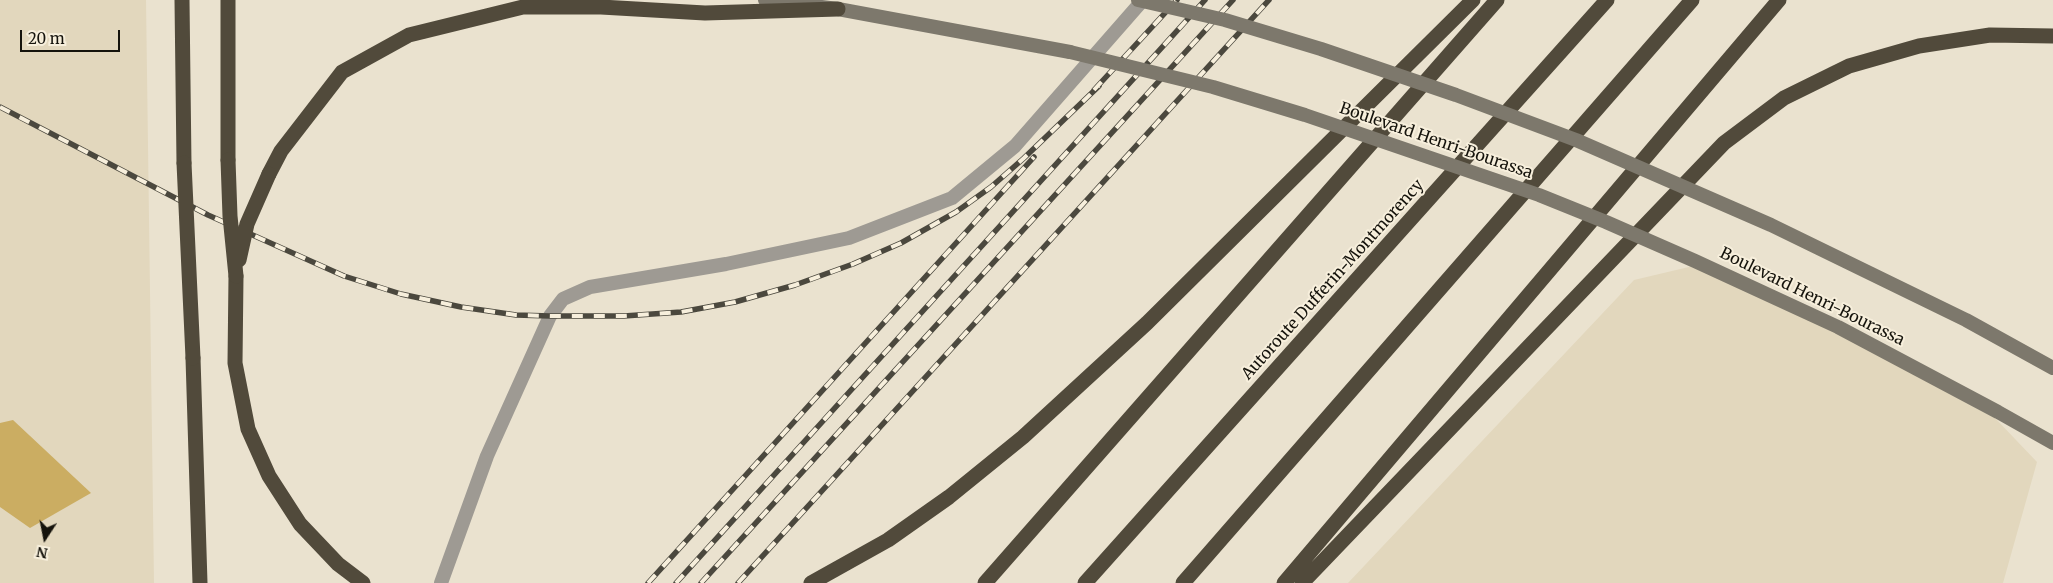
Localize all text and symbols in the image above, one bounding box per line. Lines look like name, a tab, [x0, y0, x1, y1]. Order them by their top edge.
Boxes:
scale bar	[22, 20, 122, 52]
text: 20 m	[28, 29, 65, 48]
street label: Boulevard Henri-Bourassa	[1337, 99, 1535, 183]
street label: Autoroute Dufferin-Montmorency	[1238, 176, 1428, 384]
street label: Boulevard Henri-Bourassa	[1717, 244, 1907, 350]
north arrow	[20, 513, 70, 563]
text: N	[35, 543, 49, 563]

